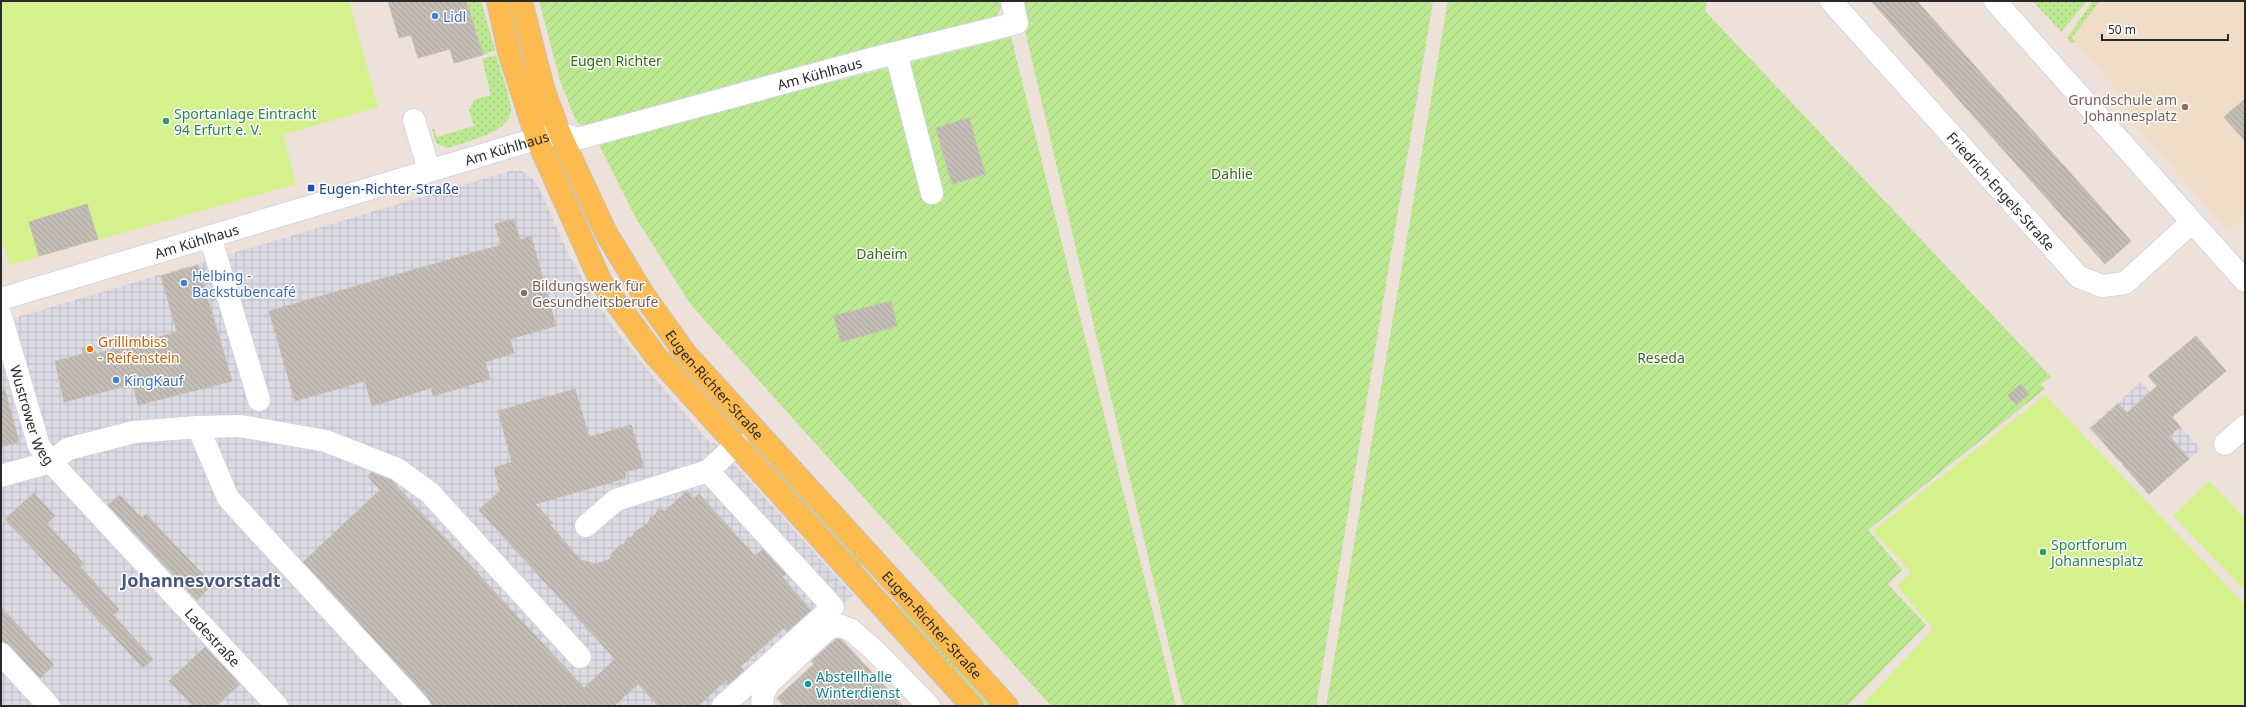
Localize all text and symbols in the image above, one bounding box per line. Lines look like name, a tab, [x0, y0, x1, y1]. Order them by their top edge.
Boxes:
place label: Lidl	[443, 7, 466, 26]
marker: Lidl	[430, 11, 440, 21]
scale bar	[2102, 16, 2228, 42]
text: 50 m	[2108, 21, 2136, 38]
park label: Eugen Richter	[570, 51, 662, 70]
street label: Am Kühlhaus	[775, 52, 864, 94]
place label: Grundschule am Johannesplatz	[2068, 90, 2177, 125]
marker: Grundschule am Johannesplatz	[2180, 102, 2190, 112]
place label: Sportanlage Eintracht 94 Erfurt e. V.	[174, 104, 317, 139]
marker: Sportanlage Eintracht 94 Erfurt e. V.	[161, 116, 171, 126]
street label: Am Kühlhaus	[462, 126, 552, 169]
street label: Friedrich-Engels-Straße	[1943, 127, 2060, 254]
park label: Dahlie	[1211, 164, 1253, 183]
place label: Eugen-Richter-Straße	[319, 179, 459, 198]
marker: Eugen-Richter-Straße	[306, 183, 316, 193]
street label: Am Kühlhaus	[152, 219, 241, 262]
park label: Daheim	[856, 244, 908, 263]
place label: Helbing - Backstubencafé	[192, 266, 296, 301]
place label: Bildungswerk für Gesundheitsberufe	[532, 276, 658, 311]
marker: Helbing - Backstubencafé	[179, 278, 189, 288]
marker: Bildungswerk für Gesundheitsberufe	[519, 288, 529, 298]
street label: Eugen-Richter-Straße	[662, 326, 768, 443]
place label: Grillimbiss - Reifenstein	[98, 332, 180, 367]
marker: Grillimbiss - Reifenstein	[85, 344, 95, 354]
park label: Reseda	[1637, 348, 1685, 367]
street label: Wustrower Weg	[6, 363, 59, 468]
place label: KingKauf	[124, 371, 185, 390]
marker: KingKauf	[111, 375, 121, 385]
place label: Sportforum Johannesplatz	[2049, 535, 2144, 570]
marker: Sportforum Johannesplatz	[2038, 547, 2048, 557]
street label: Eugen-Richter-Straße	[878, 566, 987, 683]
district label: Johannesvorstadt	[119, 568, 281, 592]
street label: Ladestraße	[181, 604, 245, 671]
place label: Abstellhalle Winterdienst	[816, 667, 900, 702]
marker: Abstellhalle Winterdienst	[803, 679, 813, 689]

